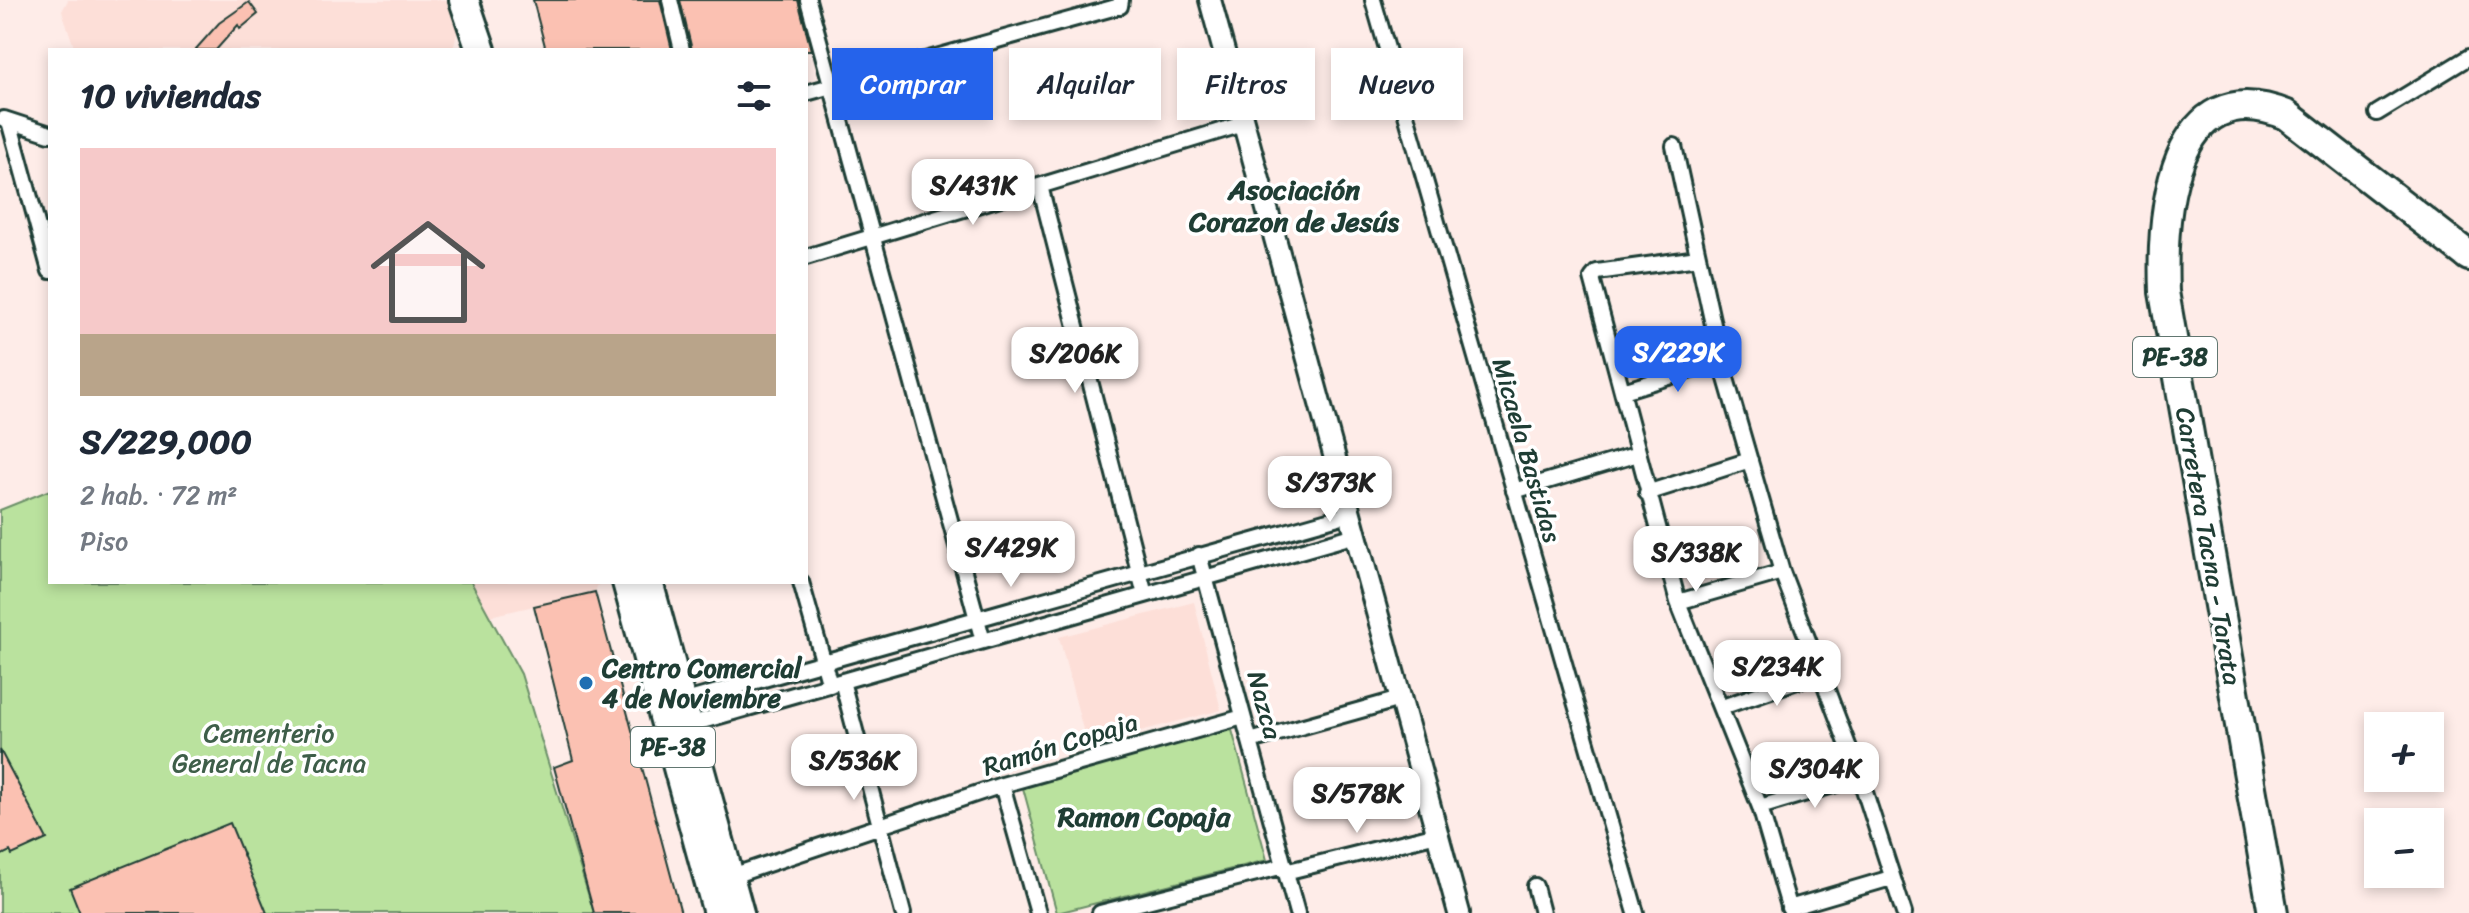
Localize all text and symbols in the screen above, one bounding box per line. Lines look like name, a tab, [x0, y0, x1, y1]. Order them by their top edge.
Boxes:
chip: Comprar	[832, 48, 993, 120]
chip: Alquilar	[1009, 48, 1161, 120]
chip: Filtros	[1177, 48, 1315, 120]
chip: Nuevo	[1331, 48, 1463, 120]
text: 10 viviendas	[80, 66, 261, 126]
icon: filters	[732, 74, 776, 118]
pin: S/431K	[908, 159, 1038, 227]
text: S/431K	[930, 162, 1016, 208]
district label: Asociación Corazon de Jesús	[1188, 165, 1400, 246]
icon: home	[356, 200, 500, 344]
pin: S/229K	[1613, 326, 1743, 394]
pin: S/206K	[1010, 327, 1140, 395]
text: S/229K	[1632, 329, 1724, 375]
text: S/206K	[1029, 330, 1121, 376]
road number: PE-38	[2133, 337, 2217, 377]
street label: Micaela Bastidas	[1479, 352, 1575, 548]
street label: Carretera Tacna - Tarata	[2162, 403, 2256, 689]
text: S/229,000	[80, 412, 252, 472]
pin: S/373K	[1265, 456, 1395, 524]
text: S/373K	[1286, 459, 1374, 505]
text: 2 hab. · 72 m²	[80, 472, 237, 518]
text: Piso	[80, 518, 128, 564]
pin: S/429K	[946, 521, 1076, 589]
text: S/429K	[965, 524, 1057, 570]
pin: S/338K	[1631, 526, 1761, 594]
text: S/338K	[1651, 529, 1741, 575]
pin: S/234K	[1712, 640, 1842, 708]
text: S/234K	[1732, 643, 1822, 689]
place label: Centro Comercial 4 de Noviembre	[601, 645, 803, 721]
street label: Nazca	[1234, 666, 1296, 745]
marker: Centro Comercial 4 de Noviembre	[577, 674, 595, 692]
street label: Ramón Copaja	[977, 699, 1143, 789]
park label: Cementerio General de Tacna	[172, 710, 366, 786]
map controls	[2364, 712, 2444, 888]
button: +	[2364, 712, 2444, 792]
road number: PE-38	[631, 727, 715, 767]
pin: S/536K	[789, 734, 919, 802]
text: S/536K	[809, 737, 899, 783]
pin: S/304K	[1750, 742, 1880, 810]
text: S/304K	[1769, 745, 1861, 791]
pin: S/578K	[1292, 767, 1422, 835]
text: S/578K	[1311, 770, 1403, 816]
district label: Ramon Copaja	[1057, 792, 1231, 841]
button: −	[2364, 808, 2444, 888]

